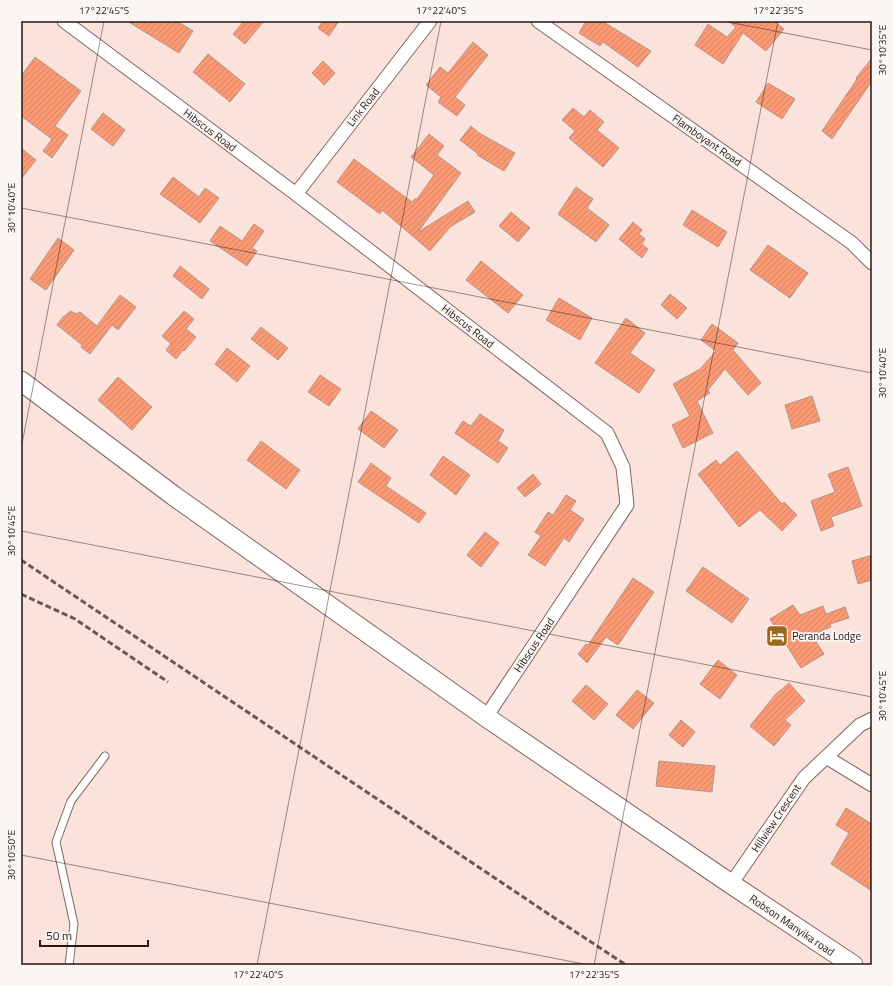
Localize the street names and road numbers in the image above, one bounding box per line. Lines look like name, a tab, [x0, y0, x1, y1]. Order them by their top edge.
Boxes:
street label: Link Road	[343, 84, 383, 130]
street label: Hibscus Road	[180, 105, 240, 155]
street label: Flamboyant Road	[669, 110, 745, 170]
street label: Hibscus Road	[438, 300, 498, 352]
street label: Hibscus Road	[510, 614, 558, 675]
street label: Hillview Crescent	[747, 781, 805, 855]
street label: Robson Manyika road	[746, 890, 838, 960]

